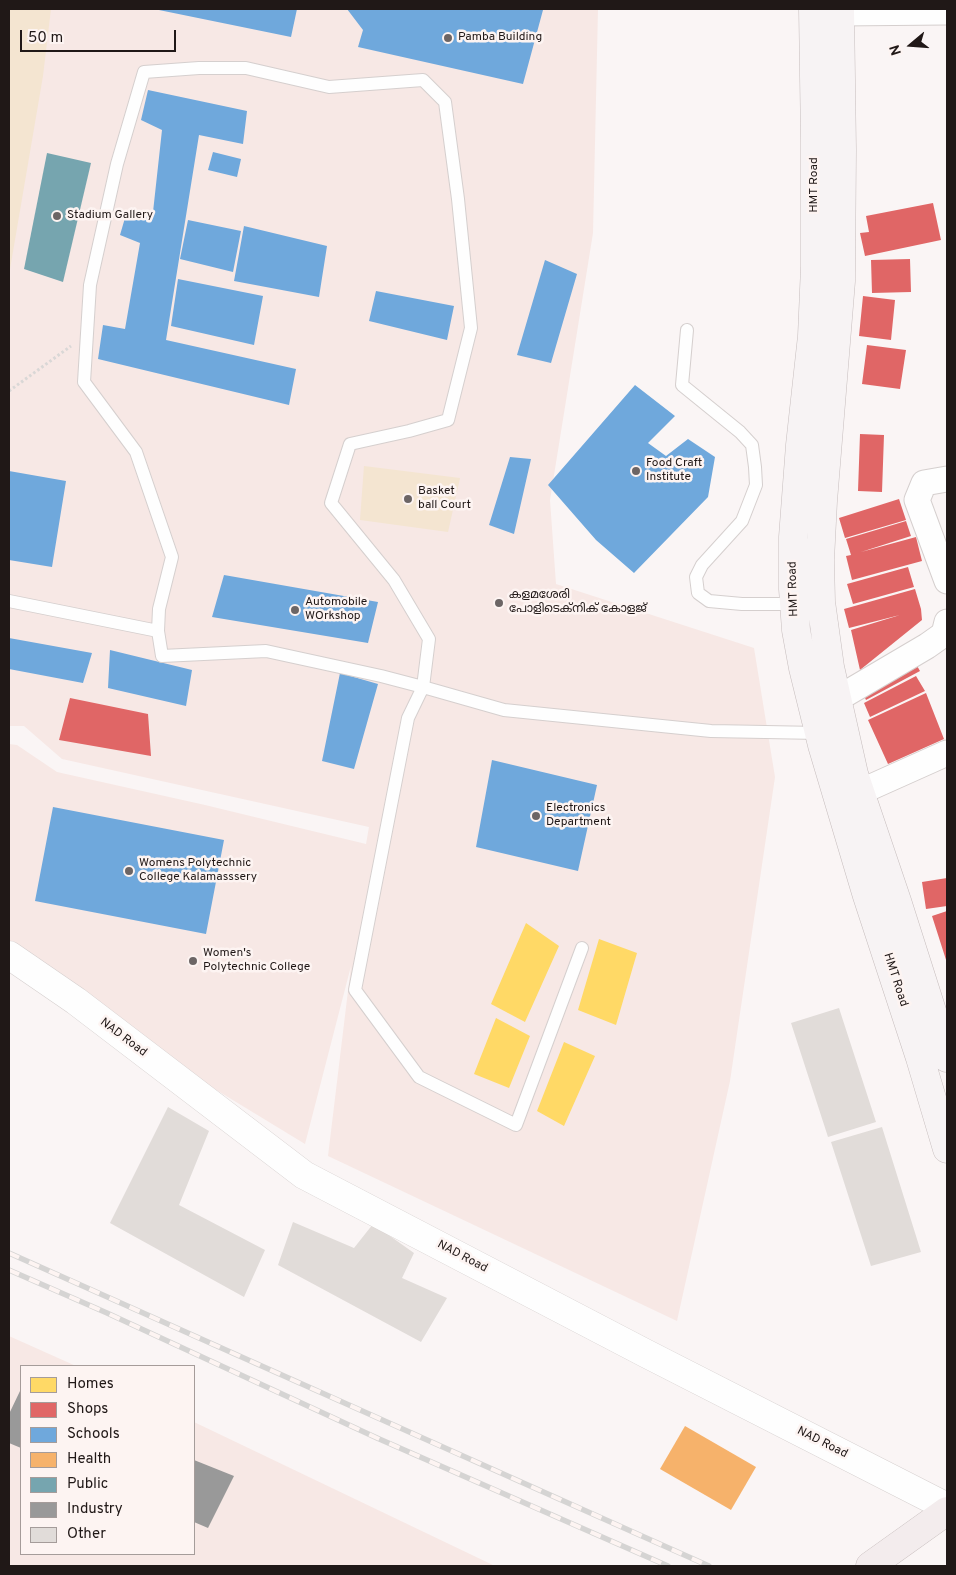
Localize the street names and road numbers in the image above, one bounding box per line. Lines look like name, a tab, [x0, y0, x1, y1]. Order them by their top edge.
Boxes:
street label: HMT Road	[808, 157, 822, 213]
street label: HMT Road	[786, 561, 802, 617]
street label: HMT Road	[880, 951, 910, 1009]
street label: NAD Road	[97, 1016, 149, 1060]
street label: NAD Road	[434, 1238, 490, 1276]
street label: NAD Road	[794, 1424, 850, 1462]

